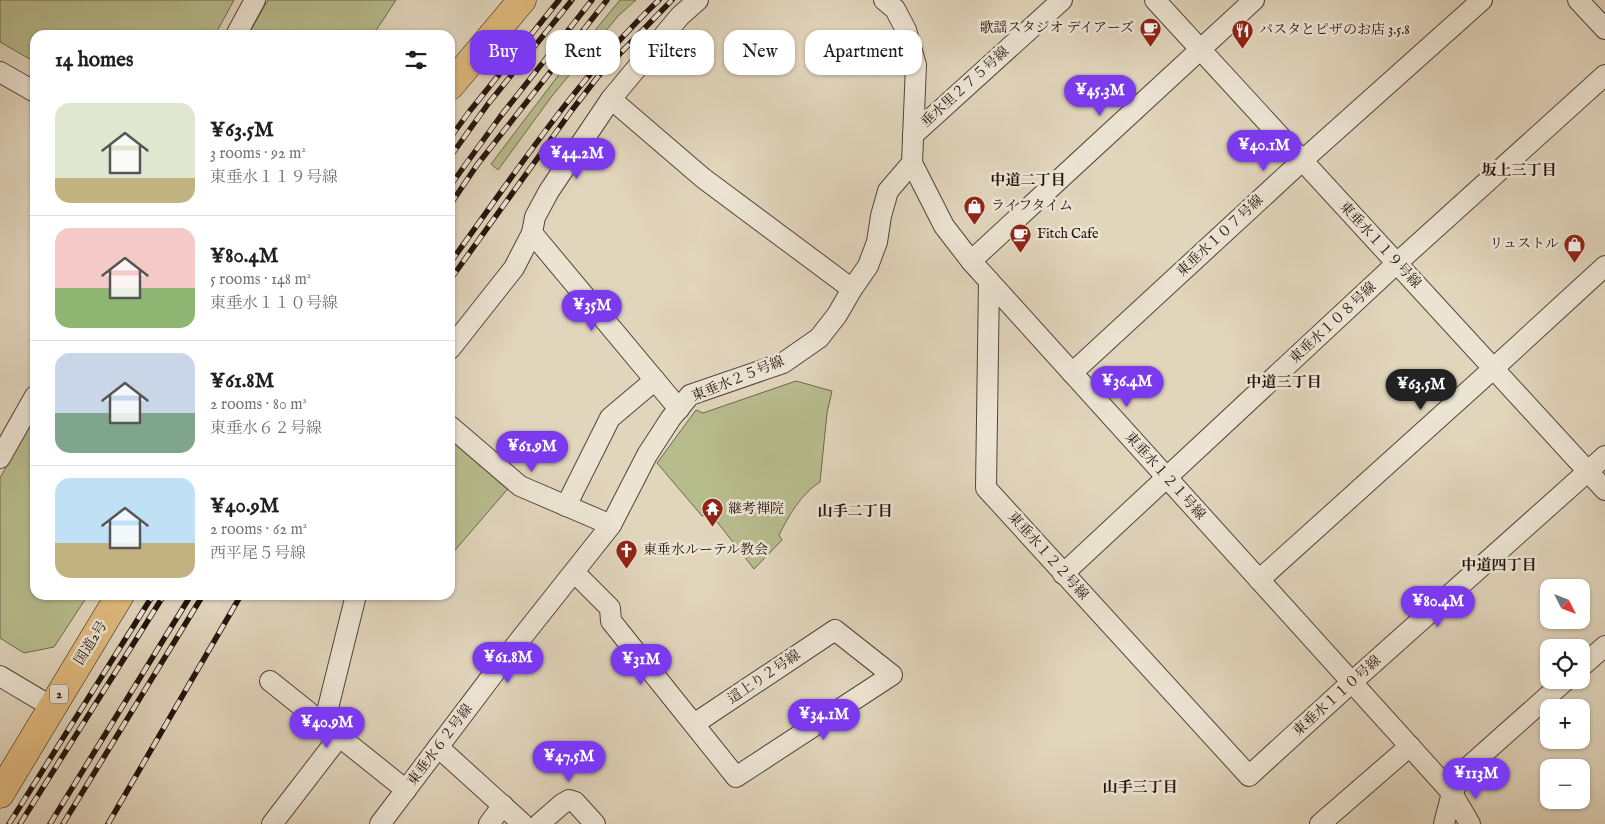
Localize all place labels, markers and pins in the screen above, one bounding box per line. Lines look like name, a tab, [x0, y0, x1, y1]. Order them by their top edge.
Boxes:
cafe icon: 歌謡スタジオ デイアーズ	[1138, 16, 1162, 47]
restaurant icon: パスタとピザのお店 3.5.8	[1231, 18, 1255, 49]
place label: 歌謡スタジオ デイアーズ	[979, 19, 1134, 37]
place label: パスタとピザのお店 3.5.8	[1259, 21, 1410, 39]
pin: ¥45.3M	[1059, 74, 1141, 117]
pin: ¥40.1M	[1223, 130, 1305, 172]
pin: ¥44.2M	[536, 138, 618, 180]
shop icon: ライフタイム	[963, 194, 987, 225]
place label: ライフタイム	[991, 197, 1073, 215]
cafe icon: Fitch Cafe	[1009, 222, 1033, 253]
place label: Fitch Cafe	[1037, 225, 1099, 243]
shop icon: リュストル	[1563, 232, 1587, 263]
place label: リュストル	[1489, 235, 1559, 253]
pin: ¥35M	[562, 290, 622, 332]
pin: ¥36.4M	[1086, 366, 1168, 408]
pin: ¥63.5M	[1380, 368, 1462, 411]
pin: ¥61.9M	[491, 430, 573, 473]
temple icon: 継考禅院	[700, 497, 724, 528]
place label: 継考禅院	[728, 500, 784, 518]
church icon: 東垂水ルーテル教会	[615, 538, 639, 569]
place label: 東垂水ルーテル教会	[643, 541, 768, 559]
pin: ¥80.4M	[1397, 586, 1479, 628]
pin: ¥61.8M	[467, 642, 549, 684]
pin: ¥31M	[611, 644, 671, 686]
pin: ¥34.1M	[783, 698, 865, 741]
pin: ¥40.9M	[286, 706, 368, 749]
pin: ¥47.5M	[528, 740, 610, 783]
pin: ¥113M	[1441, 758, 1511, 800]

